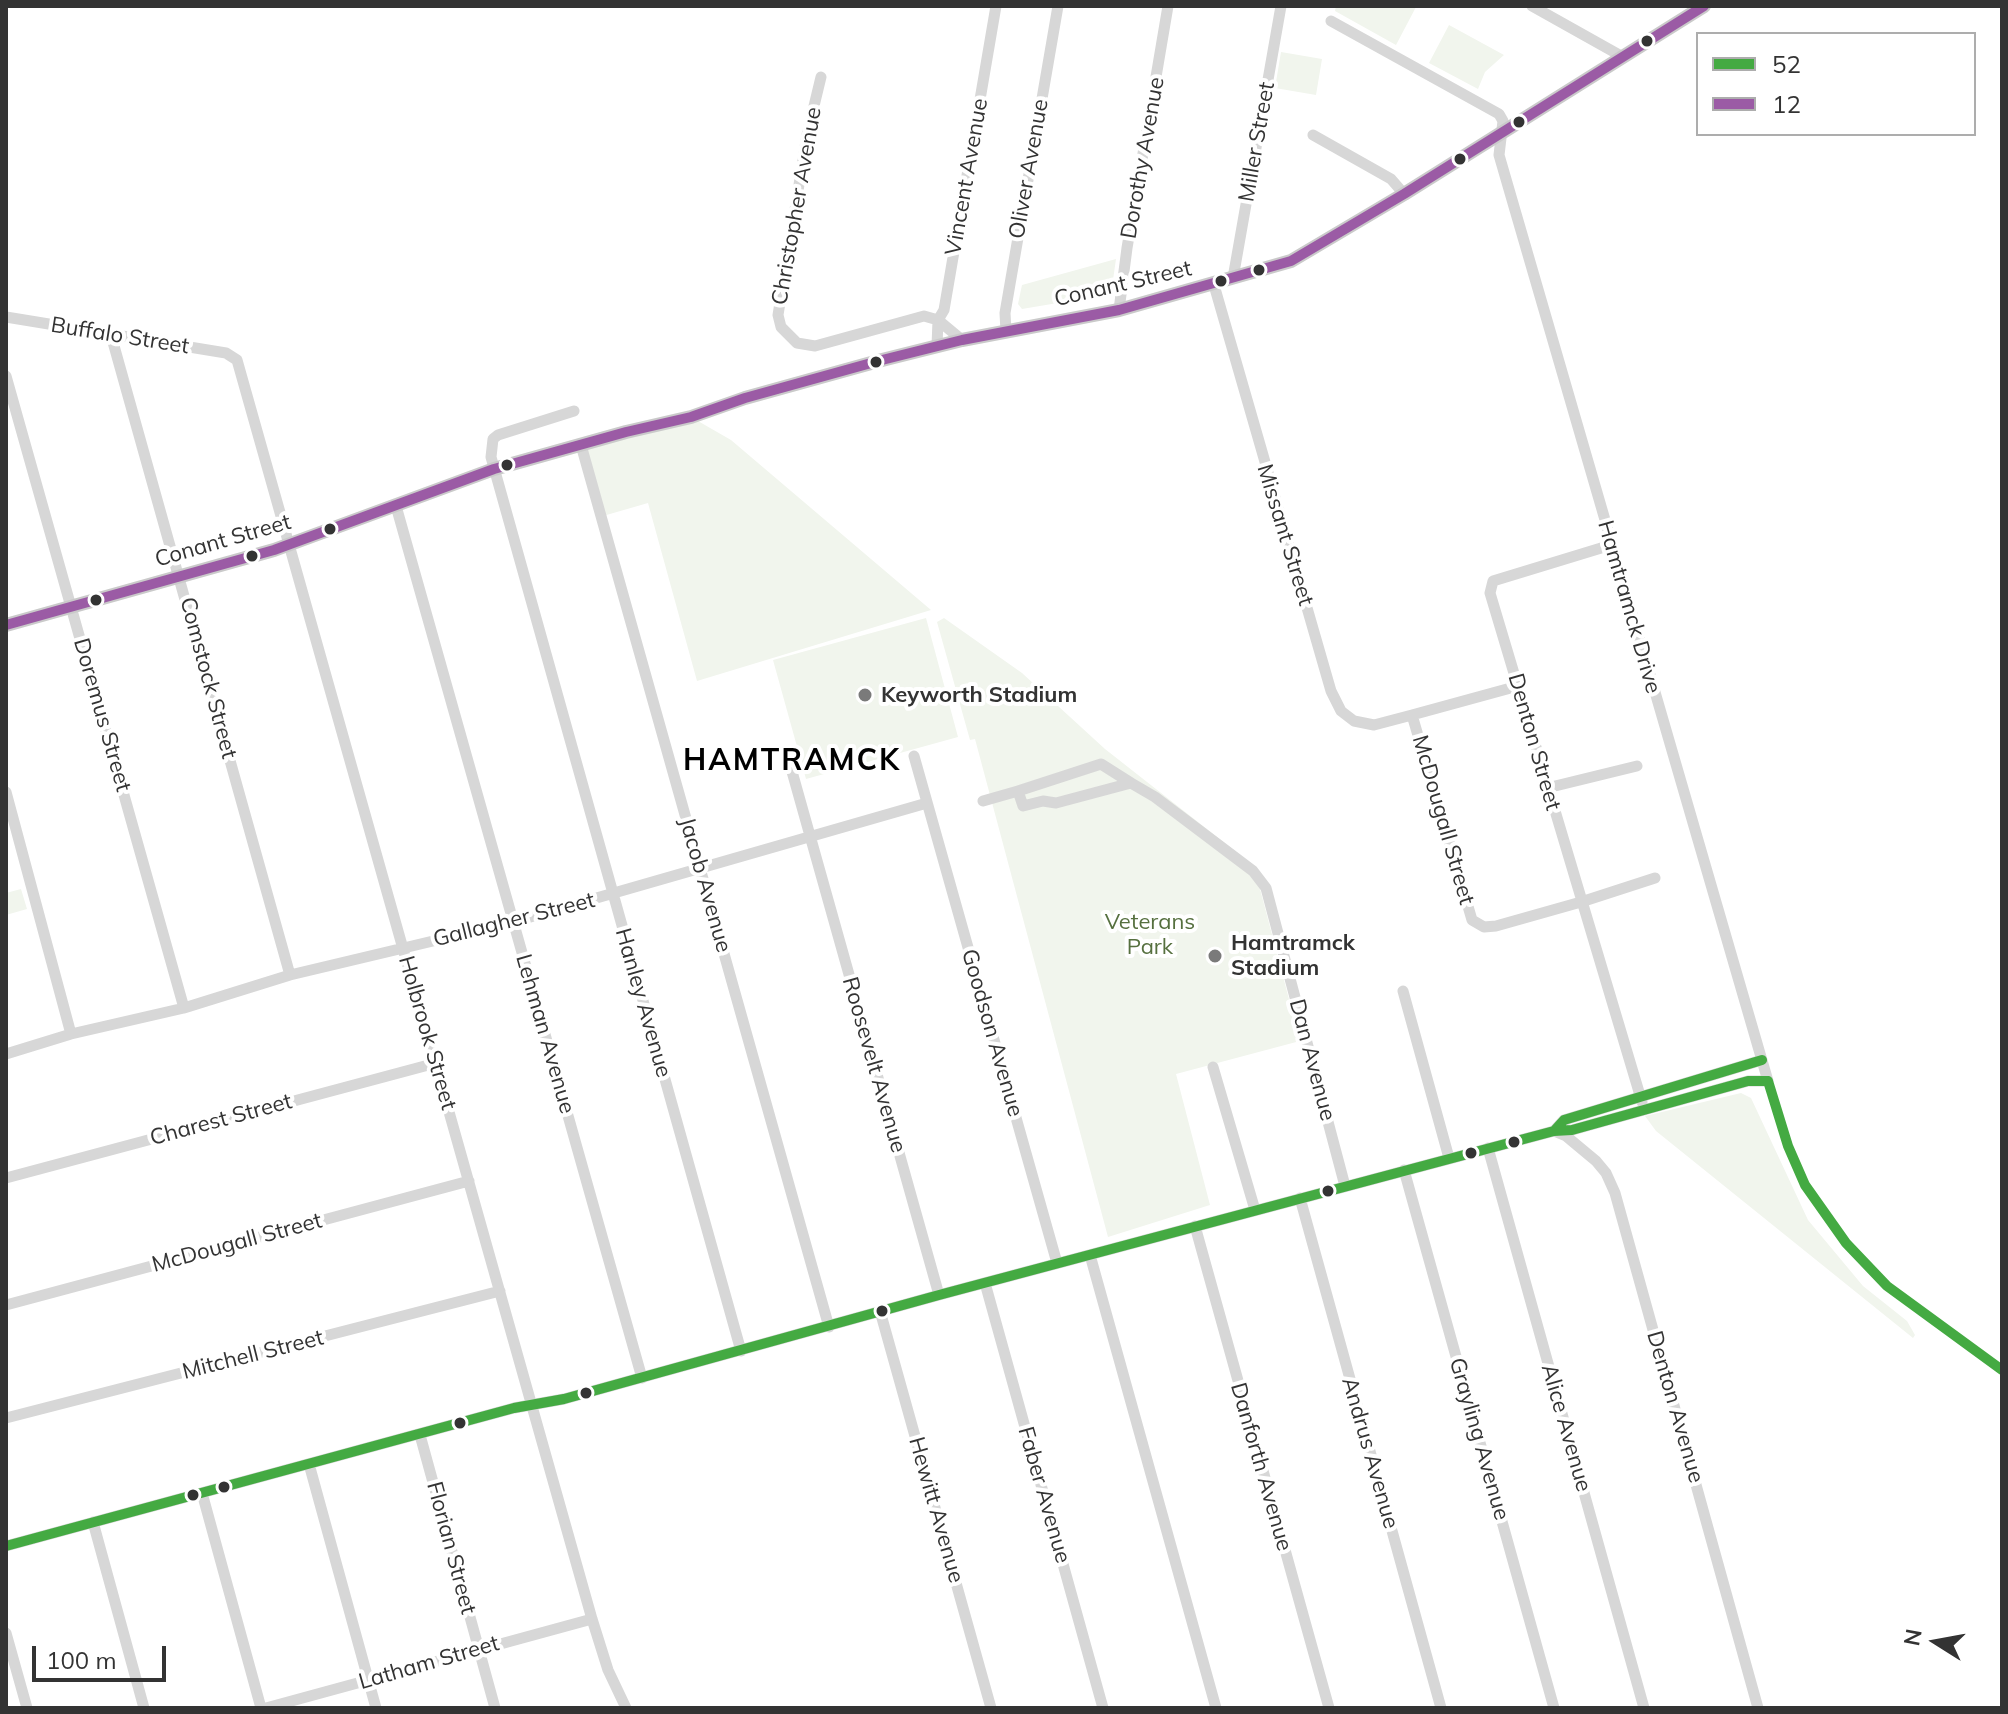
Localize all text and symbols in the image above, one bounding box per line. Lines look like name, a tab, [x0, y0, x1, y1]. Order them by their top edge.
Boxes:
legend	[1696, 32, 1976, 136]
unlabelled marker	[1639, 33, 1655, 49]
text: 52	[1772, 49, 1801, 79]
street label: Dorothy Avenue	[1116, 75, 1170, 241]
street label: Miller Street	[1233, 80, 1281, 204]
text: 12	[1772, 89, 1801, 119]
street label: Vincent Avenue	[940, 96, 994, 258]
street label: Oliver Avenue	[1004, 97, 1054, 241]
street label: Christopher Avenue	[767, 105, 827, 307]
unlabelled marker	[1511, 114, 1527, 130]
unlabelled marker	[1452, 151, 1468, 167]
street label: Conant Street	[1052, 255, 1194, 313]
unlabelled marker	[1251, 262, 1267, 278]
unlabelled marker	[1213, 273, 1229, 289]
street label: Buffalo Street	[49, 312, 191, 360]
unlabelled marker	[868, 354, 884, 370]
unlabelled marker	[499, 457, 515, 473]
street label: Missant Street	[1251, 461, 1319, 609]
street label: Conant Street	[152, 509, 294, 573]
street label: Hamtramck Drive	[1592, 518, 1666, 696]
unlabelled marker	[322, 521, 338, 537]
unlabelled marker	[244, 548, 260, 564]
unlabelled marker	[88, 592, 104, 608]
street label: Comstock Street	[174, 594, 242, 762]
street label: Doremus Street	[67, 635, 137, 795]
street label: Denton Street	[1502, 671, 1566, 813]
place label: Keyworth Stadium	[881, 682, 1077, 708]
marker: Keyworth Stadium	[856, 686, 874, 704]
street label: McDougall Street	[1406, 732, 1480, 908]
district label: HAMTRAMCK	[683, 743, 901, 779]
street label: Jacob Avenue	[673, 814, 737, 956]
street label: Gallagher Street	[430, 887, 598, 953]
park label: Veterans Park	[1105, 909, 1195, 960]
street label: Hanley Avenue	[609, 925, 677, 1081]
place label: Hamtramck Stadium	[1231, 930, 1355, 982]
street label: Goodson Avenue	[955, 946, 1029, 1120]
marker: Hamtramck Stadium	[1206, 947, 1224, 965]
street label: Lehman Avenue	[510, 951, 580, 1117]
street label: Holbrook Street	[392, 953, 462, 1113]
street label: Roosevelt Avenue	[836, 974, 912, 1156]
street label: Dan Avenue	[1283, 996, 1341, 1124]
street label: Charest Street	[147, 1088, 295, 1152]
unlabelled marker	[1506, 1134, 1522, 1150]
unlabelled marker	[1463, 1145, 1479, 1161]
unlabelled marker	[1320, 1183, 1336, 1199]
street label: McDougall Street	[149, 1208, 325, 1278]
unlabelled marker	[874, 1303, 890, 1319]
street label: Mitchell Street	[180, 1325, 326, 1385]
street label: Denton Avenue	[1641, 1328, 1709, 1486]
street label: Grayling Avenue	[1443, 1355, 1515, 1523]
street label: Alice Avenue	[1535, 1361, 1597, 1495]
street label: Andrus Avenue	[1336, 1374, 1404, 1532]
street label: Danforth Avenue	[1224, 1380, 1298, 1554]
unlabelled marker	[578, 1385, 594, 1401]
unlabelled marker	[452, 1415, 468, 1431]
street label: Faber Avenue	[1012, 1424, 1076, 1566]
street label: Hewitt Avenue	[903, 1434, 969, 1586]
unlabelled marker	[216, 1479, 232, 1495]
street label: Florian Street	[421, 1479, 481, 1617]
unlabelled marker	[185, 1487, 201, 1503]
north arrow	[1896, 1602, 1976, 1682]
text: N	[1897, 1627, 1928, 1648]
scale bar	[36, 1630, 170, 1680]
street label: Latham Street	[356, 1630, 502, 1696]
text: 100 m	[46, 1645, 117, 1675]

